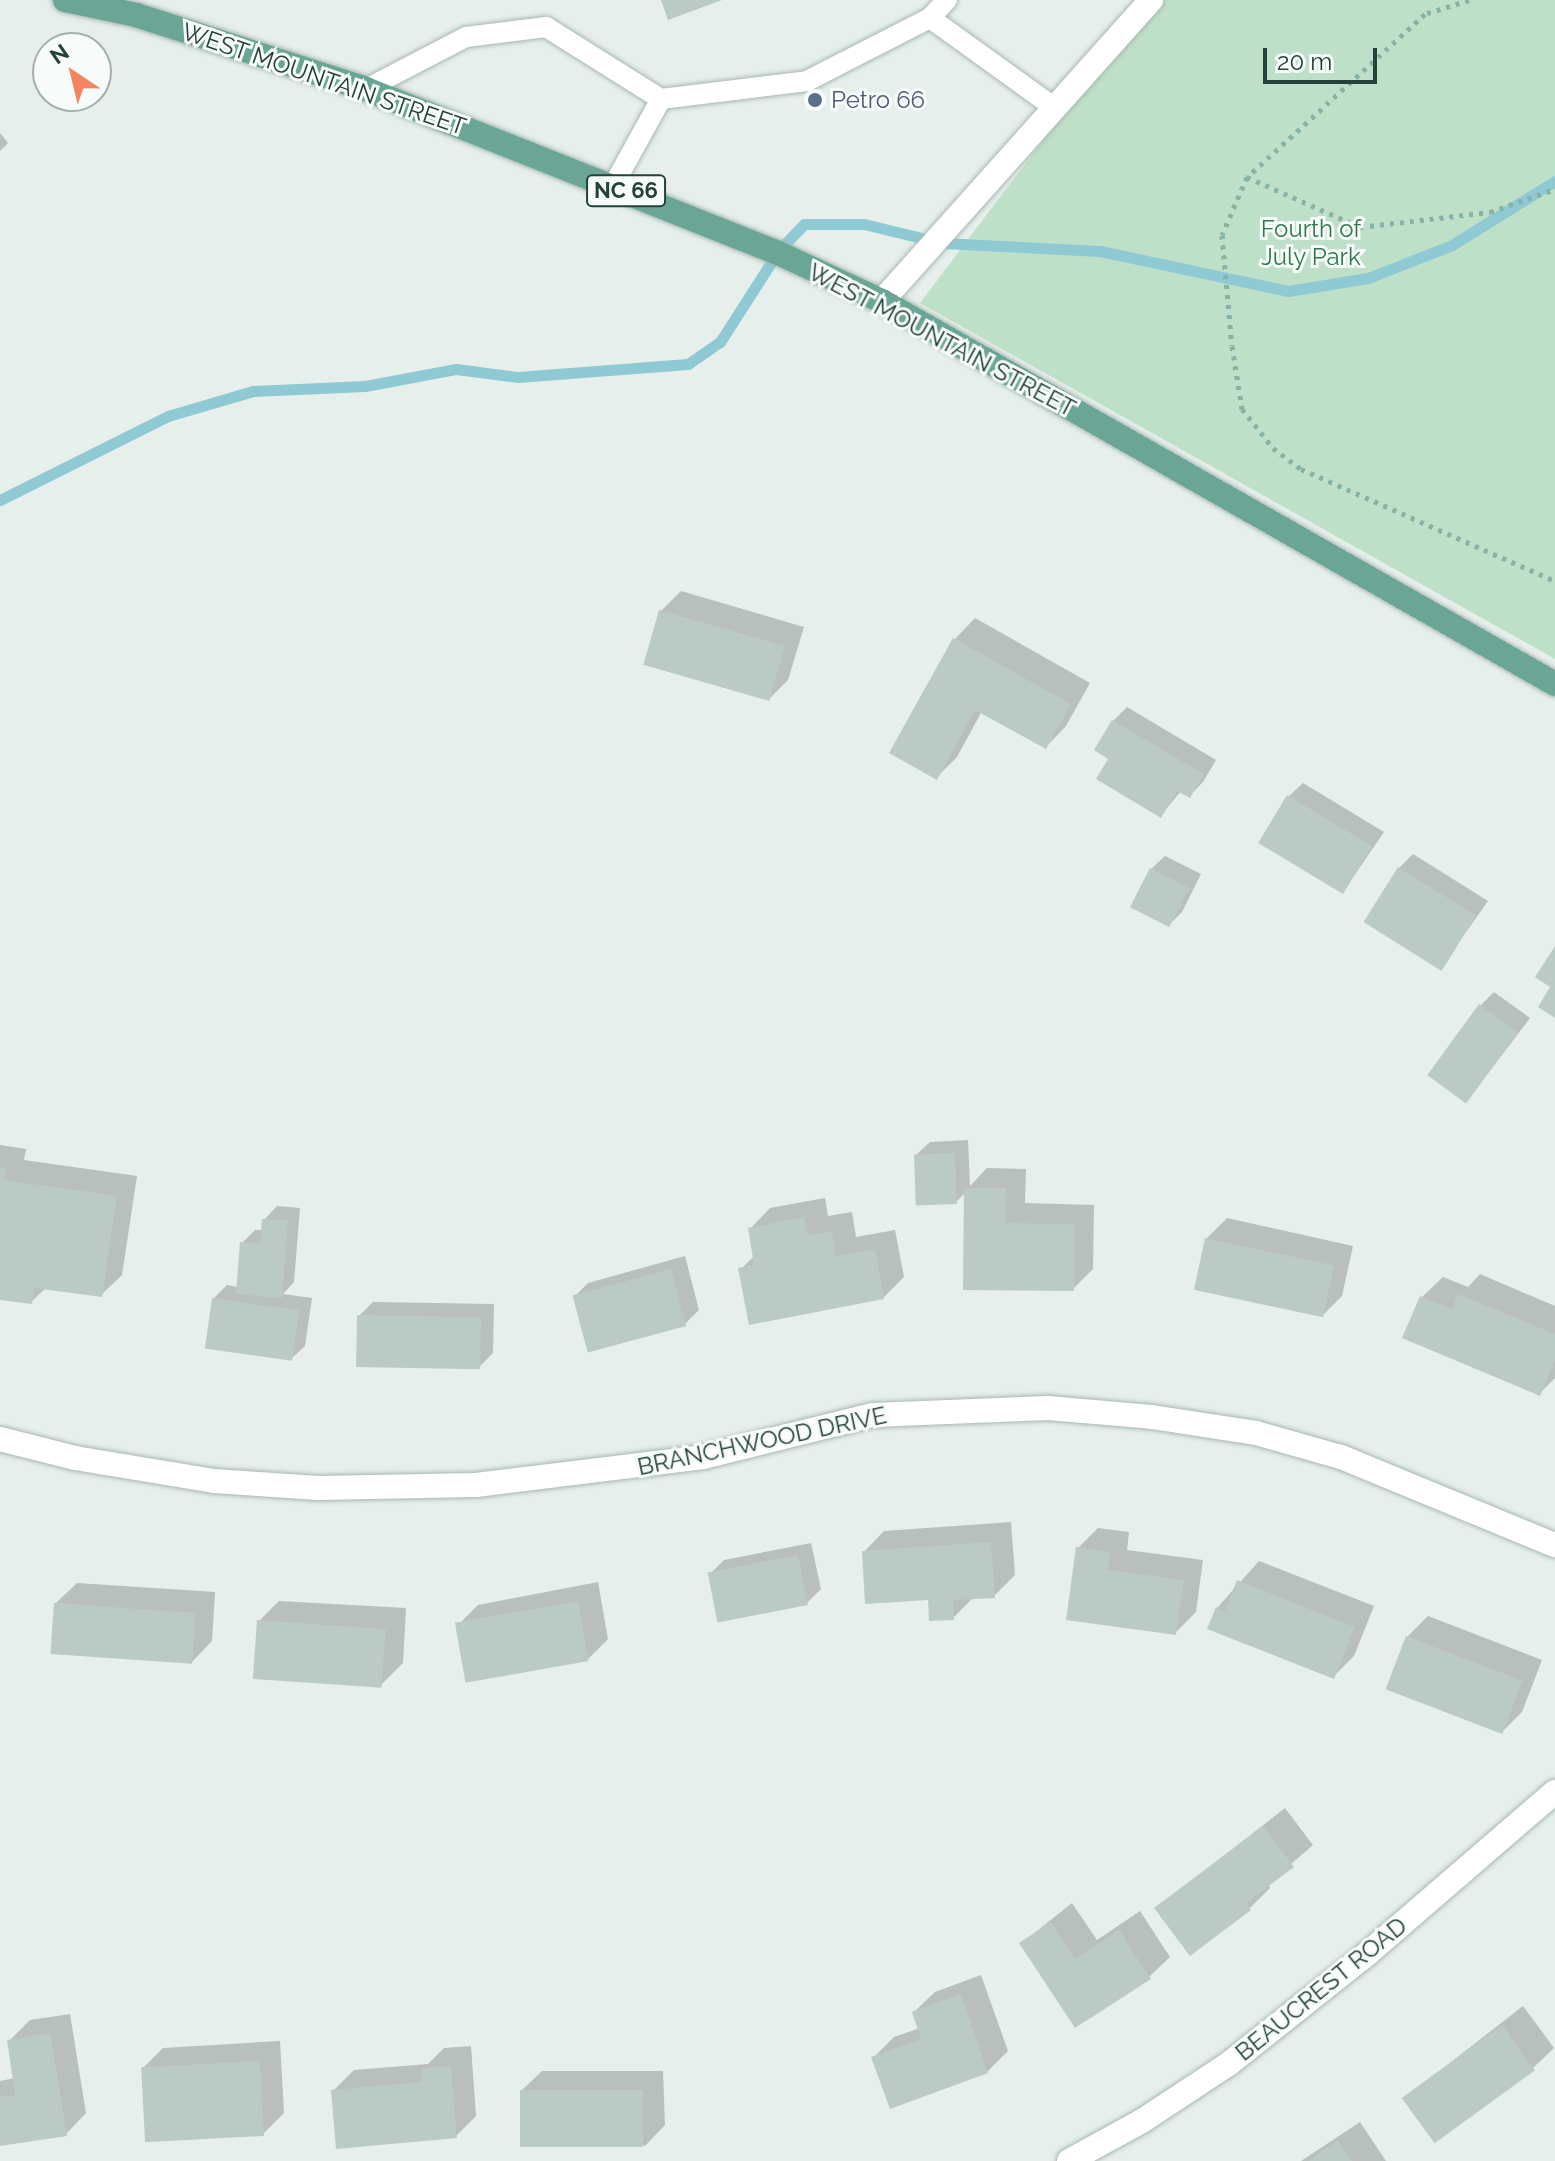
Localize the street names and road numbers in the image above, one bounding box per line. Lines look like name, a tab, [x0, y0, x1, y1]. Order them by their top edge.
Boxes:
street label: WEST MOUNTAIN STREET	[178, 17, 470, 141]
road number: NC 66	[586, 173, 666, 209]
street label: WEST MOUNTAIN STREET	[803, 257, 1081, 423]
street label: BRANCHWOOD DRIVE	[635, 1401, 889, 1481]
street label: BEAUCREST ROAD	[1229, 1911, 1413, 2067]

